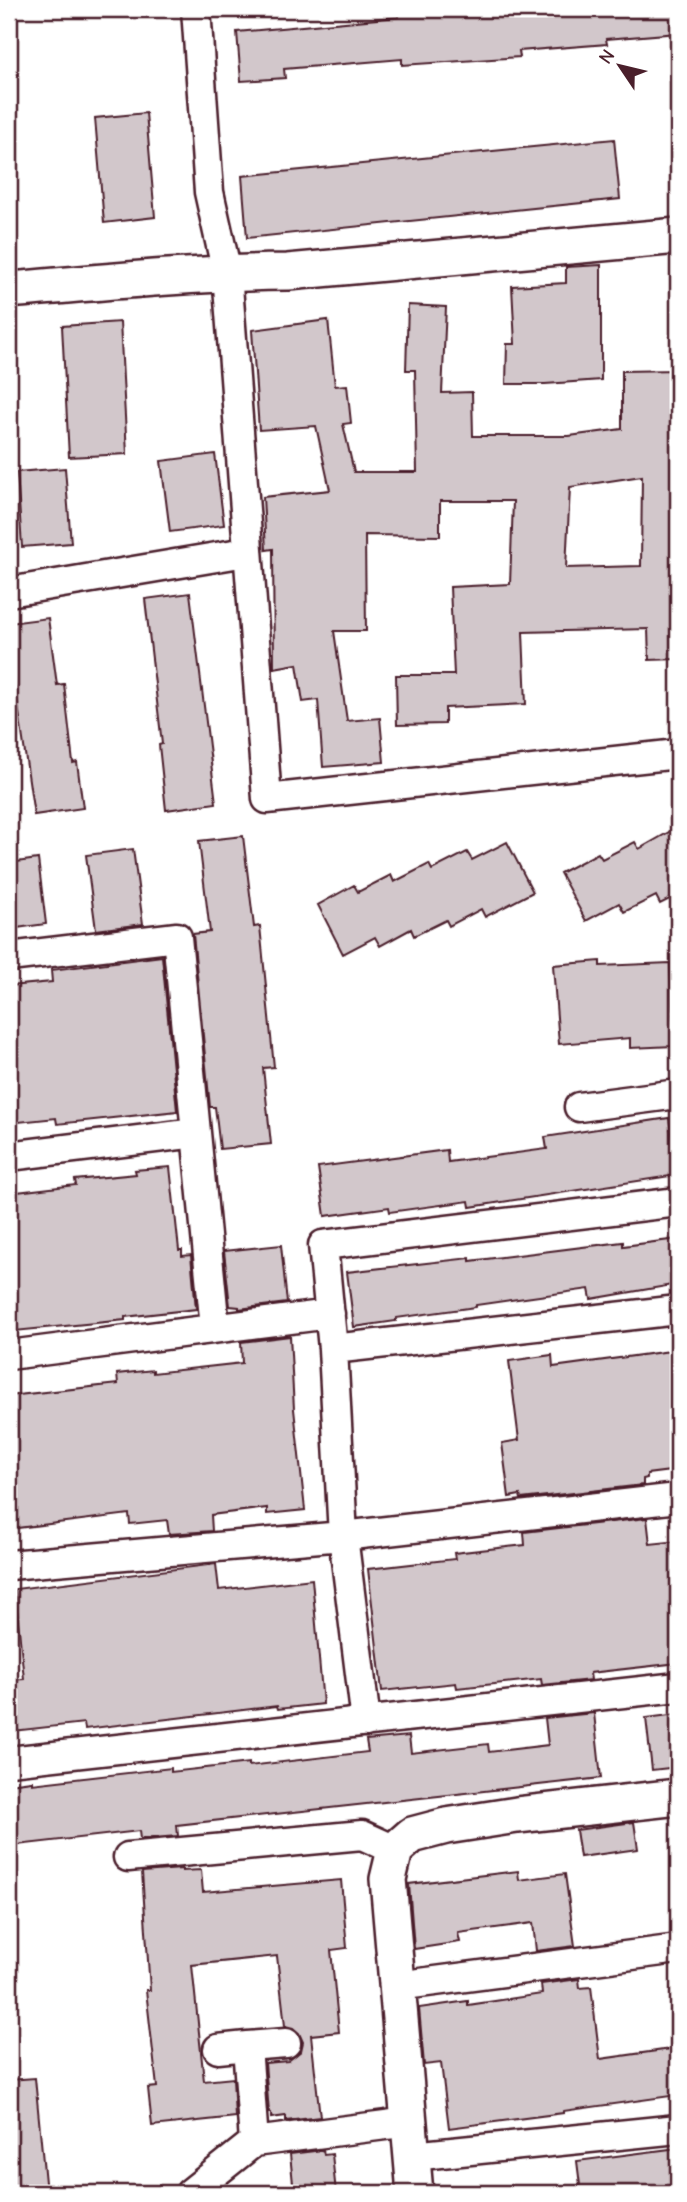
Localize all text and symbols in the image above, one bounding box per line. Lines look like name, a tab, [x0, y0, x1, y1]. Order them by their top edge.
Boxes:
north arrow	[586, 32, 656, 102]
text: N	[594, 45, 619, 68]

